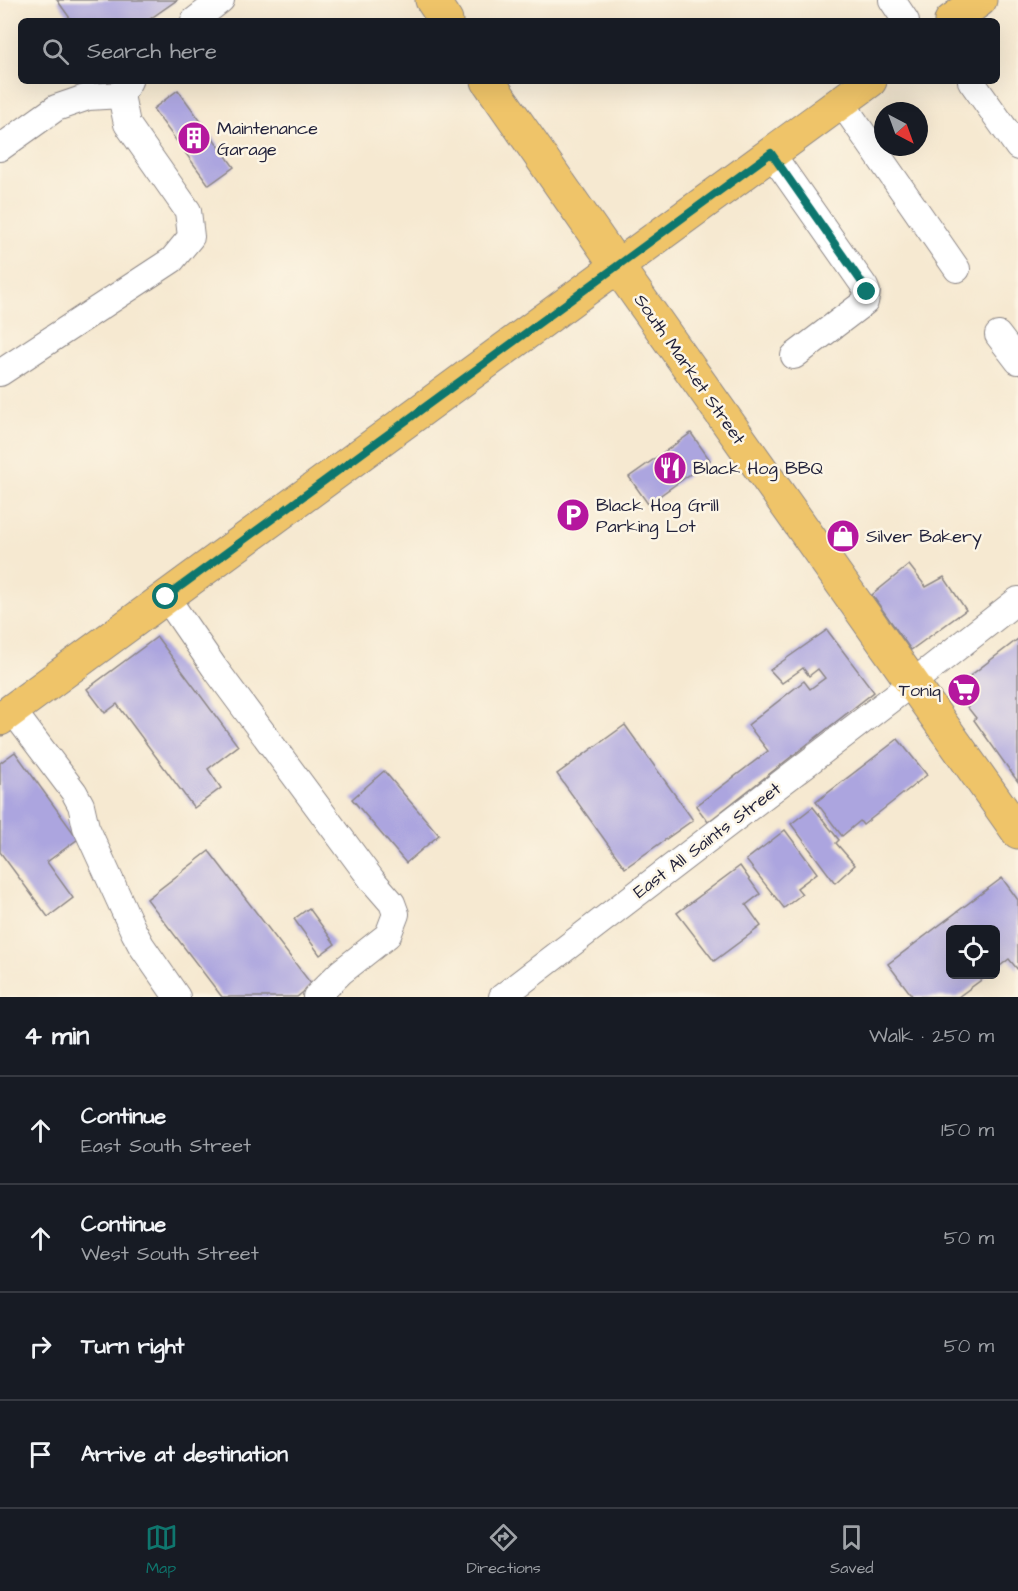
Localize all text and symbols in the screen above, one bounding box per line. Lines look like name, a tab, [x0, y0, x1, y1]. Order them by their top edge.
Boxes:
search box	[18, 18, 1000, 84]
icon: search	[39, 35, 72, 68]
text: Search here	[87, 36, 217, 67]
north arrow	[874, 102, 928, 156]
place label: Maintenance Garage	[217, 116, 318, 163]
building icon: Maintenance Garage	[176, 120, 212, 156]
route end	[853, 278, 879, 304]
street label: South Market Street	[628, 289, 752, 450]
restaurant icon: Black Hog BBQ	[652, 450, 688, 486]
place label: Black Hog BBQ	[693, 456, 824, 482]
place label: Black Hog Grill Parking Lot	[596, 493, 719, 540]
parking icon: Black Hog Grill Parking Lot	[555, 497, 591, 533]
shop icon: Silver Bakery	[825, 518, 861, 554]
place label: Silver Bakery	[866, 524, 982, 550]
route start	[152, 583, 178, 609]
supermarket icon: Toniq	[946, 672, 982, 708]
place label: Toniq	[899, 678, 941, 703]
street label: East All Saints Street	[628, 776, 787, 904]
map controls	[946, 925, 1000, 979]
button: locate	[946, 925, 1000, 979]
text: 4 min	[24, 1018, 89, 1054]
text: Walk · 250 m	[869, 1022, 994, 1050]
text: Continue	[81, 1101, 166, 1132]
icon: ahead	[24, 1114, 57, 1147]
text: 150 m	[941, 1116, 994, 1144]
text: East South Street	[81, 1132, 251, 1160]
text: Continue	[81, 1209, 166, 1240]
icon: ahead	[24, 1222, 57, 1255]
text: 50 m	[944, 1224, 994, 1252]
text: West South Street	[81, 1240, 259, 1268]
icon: right	[24, 1330, 57, 1363]
text: Turn right	[81, 1331, 184, 1362]
text: 50 m	[944, 1332, 994, 1360]
icon: arrive	[24, 1438, 57, 1471]
text: Arrive at destination	[81, 1439, 288, 1470]
tab: Map	[145, 1521, 178, 1579]
tab: Directions	[467, 1521, 541, 1579]
tab: Saved	[830, 1521, 873, 1579]

